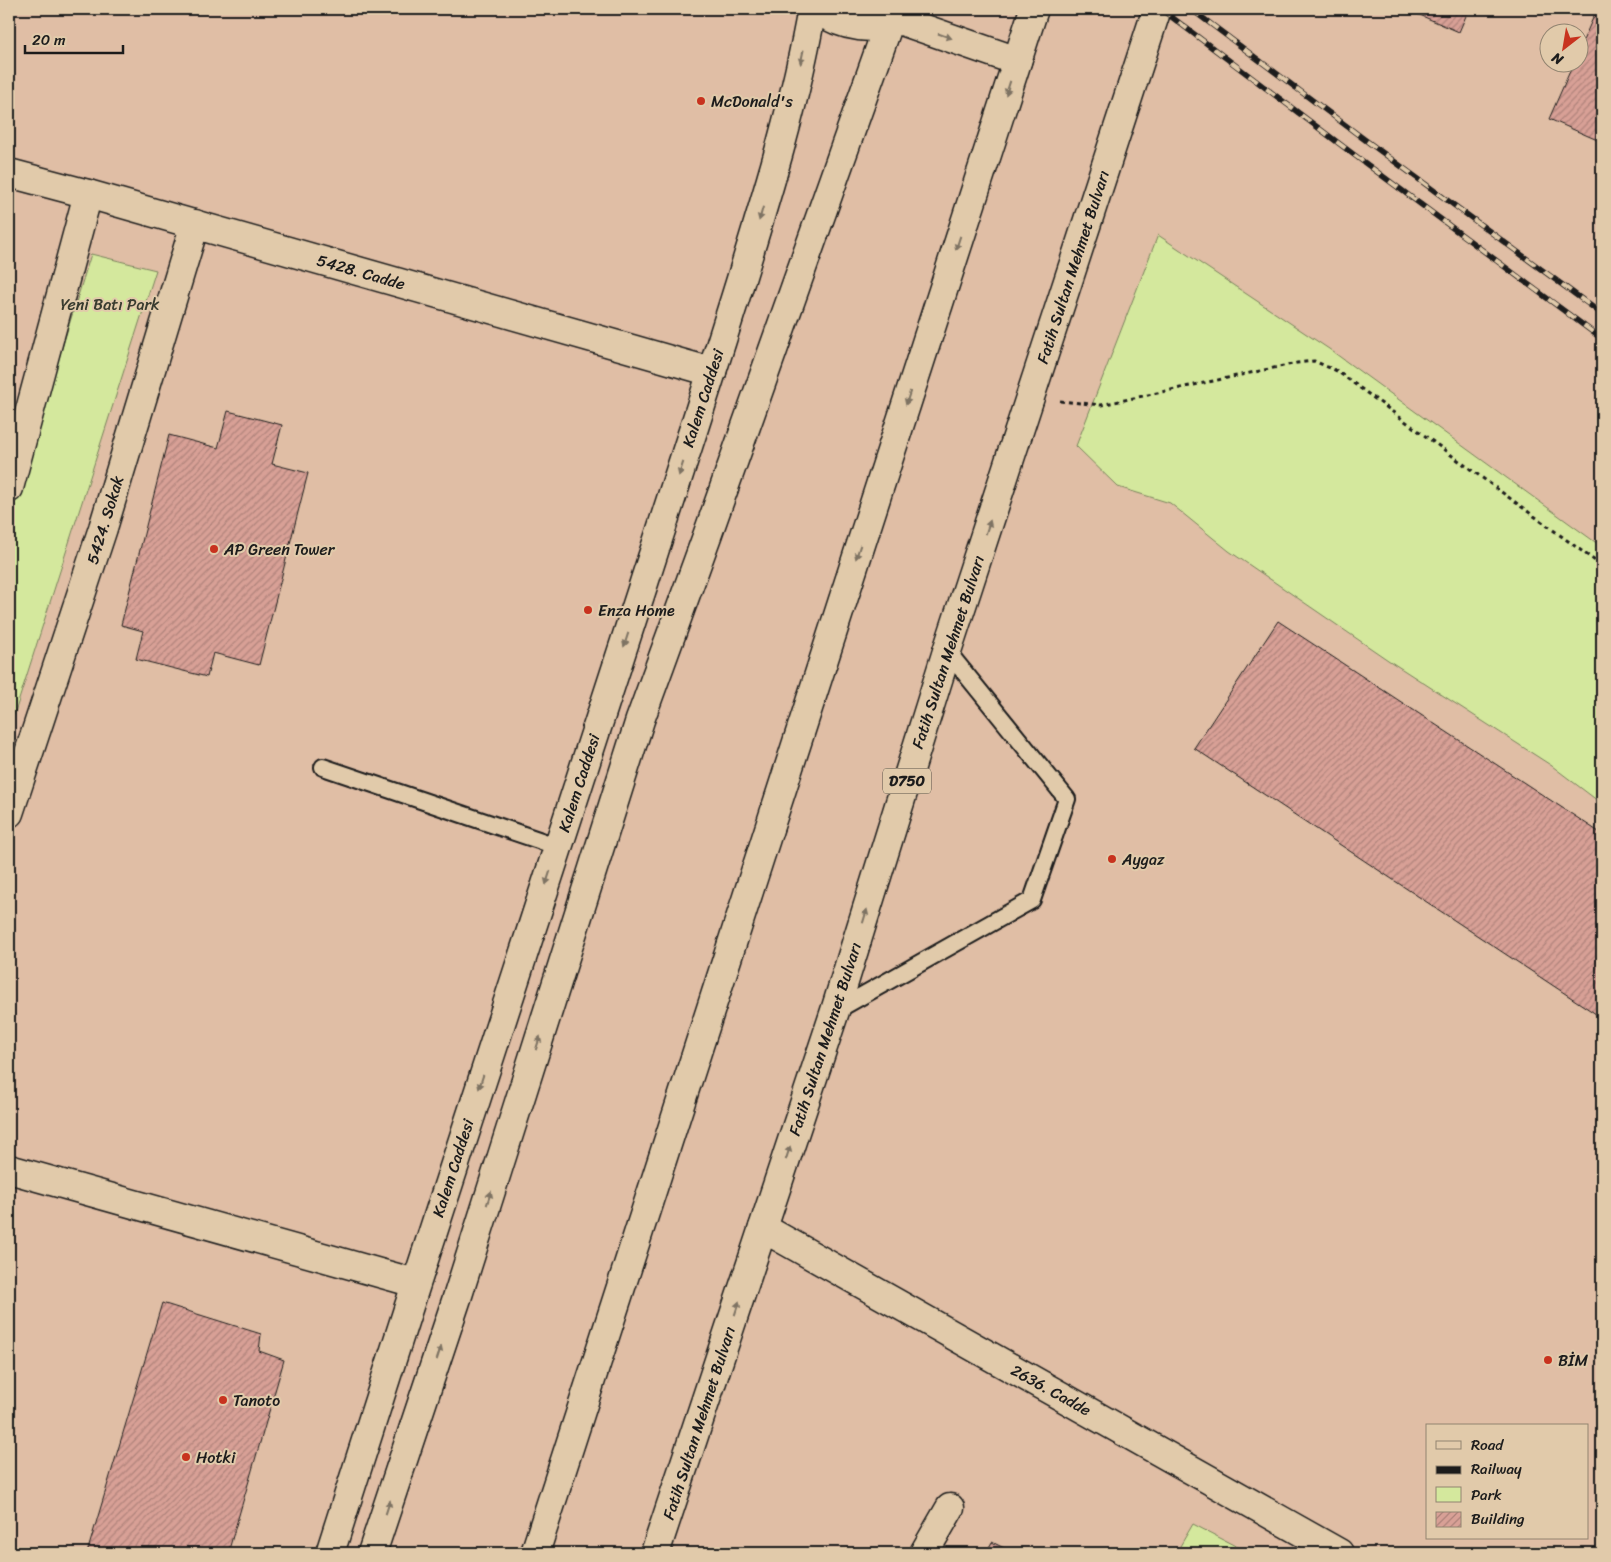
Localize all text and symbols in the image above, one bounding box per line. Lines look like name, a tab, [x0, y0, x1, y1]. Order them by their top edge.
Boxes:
scale bar	[25, 22, 122, 54]
north arrow	[1538, 22, 1588, 72]
text: 20 m	[32, 27, 66, 53]
one-way arrow	[938, 32, 953, 40]
text: N	[1547, 45, 1569, 72]
one-way arrow	[798, 49, 806, 64]
one-way arrow	[1004, 81, 1012, 96]
place label: McDonald's	[711, 87, 793, 116]
marker: McDonald's	[695, 95, 707, 107]
street label: Fatih Sultan Mehmet Bulvarı	[1028, 166, 1118, 368]
one-way arrow	[756, 206, 764, 221]
one-way arrow	[954, 236, 962, 251]
street label: 5428. Cadde	[313, 246, 409, 298]
park label: Yeni Batı Park	[60, 290, 160, 319]
street label: Kalem Caddesi	[673, 345, 733, 451]
one-way arrow	[904, 390, 912, 405]
one-way arrow	[677, 461, 684, 476]
street label: 5424. Sokak	[78, 472, 132, 568]
one-way arrow	[984, 519, 992, 534]
place label: AP Green Tower	[223, 535, 336, 564]
marker: AP Green Tower	[208, 543, 220, 555]
one-way arrow	[854, 545, 862, 560]
street label: Fatih Sultan Mehmet Bulvarı	[903, 551, 993, 753]
place label: Enza Home	[598, 596, 675, 625]
marker: Enza Home	[582, 604, 594, 616]
one-way arrow	[621, 633, 629, 648]
street label: Kalem Caddesi	[549, 730, 609, 836]
road number: D750	[883, 768, 931, 794]
place label: Aygaz	[1121, 845, 1165, 874]
marker: Aygaz	[1106, 853, 1118, 865]
one-way arrow	[544, 871, 552, 886]
one-way arrow	[862, 908, 869, 923]
street label: Fatih Sultan Mehmet Bulvarı	[780, 938, 870, 1140]
one-way arrow	[535, 1036, 542, 1051]
one-way arrow	[477, 1075, 485, 1090]
street label: Kalem Caddesi	[423, 1115, 483, 1221]
one-way arrow	[785, 1146, 792, 1161]
one-way arrow	[485, 1190, 493, 1205]
one-way arrow	[734, 1300, 741, 1315]
street label: Fatih Sultan Mehmet Bulvarı	[654, 1322, 744, 1524]
one-way arrow	[436, 1345, 443, 1360]
place label: BİM	[1558, 1346, 1588, 1375]
marker: BİM	[1542, 1354, 1554, 1366]
street label: 2636. Cadde	[1005, 1356, 1097, 1424]
place label: Tanoto	[233, 1386, 280, 1415]
marker: Tanoto	[217, 1394, 229, 1406]
legend	[1426, 1424, 1588, 1540]
text: Road	[1471, 1432, 1504, 1458]
place label: Hotki	[196, 1443, 236, 1472]
marker: Hotki	[180, 1451, 192, 1463]
text: Railway	[1471, 1456, 1522, 1482]
text: Park	[1471, 1482, 1502, 1508]
one-way arrow	[384, 1499, 392, 1514]
text: Building	[1471, 1506, 1525, 1532]

